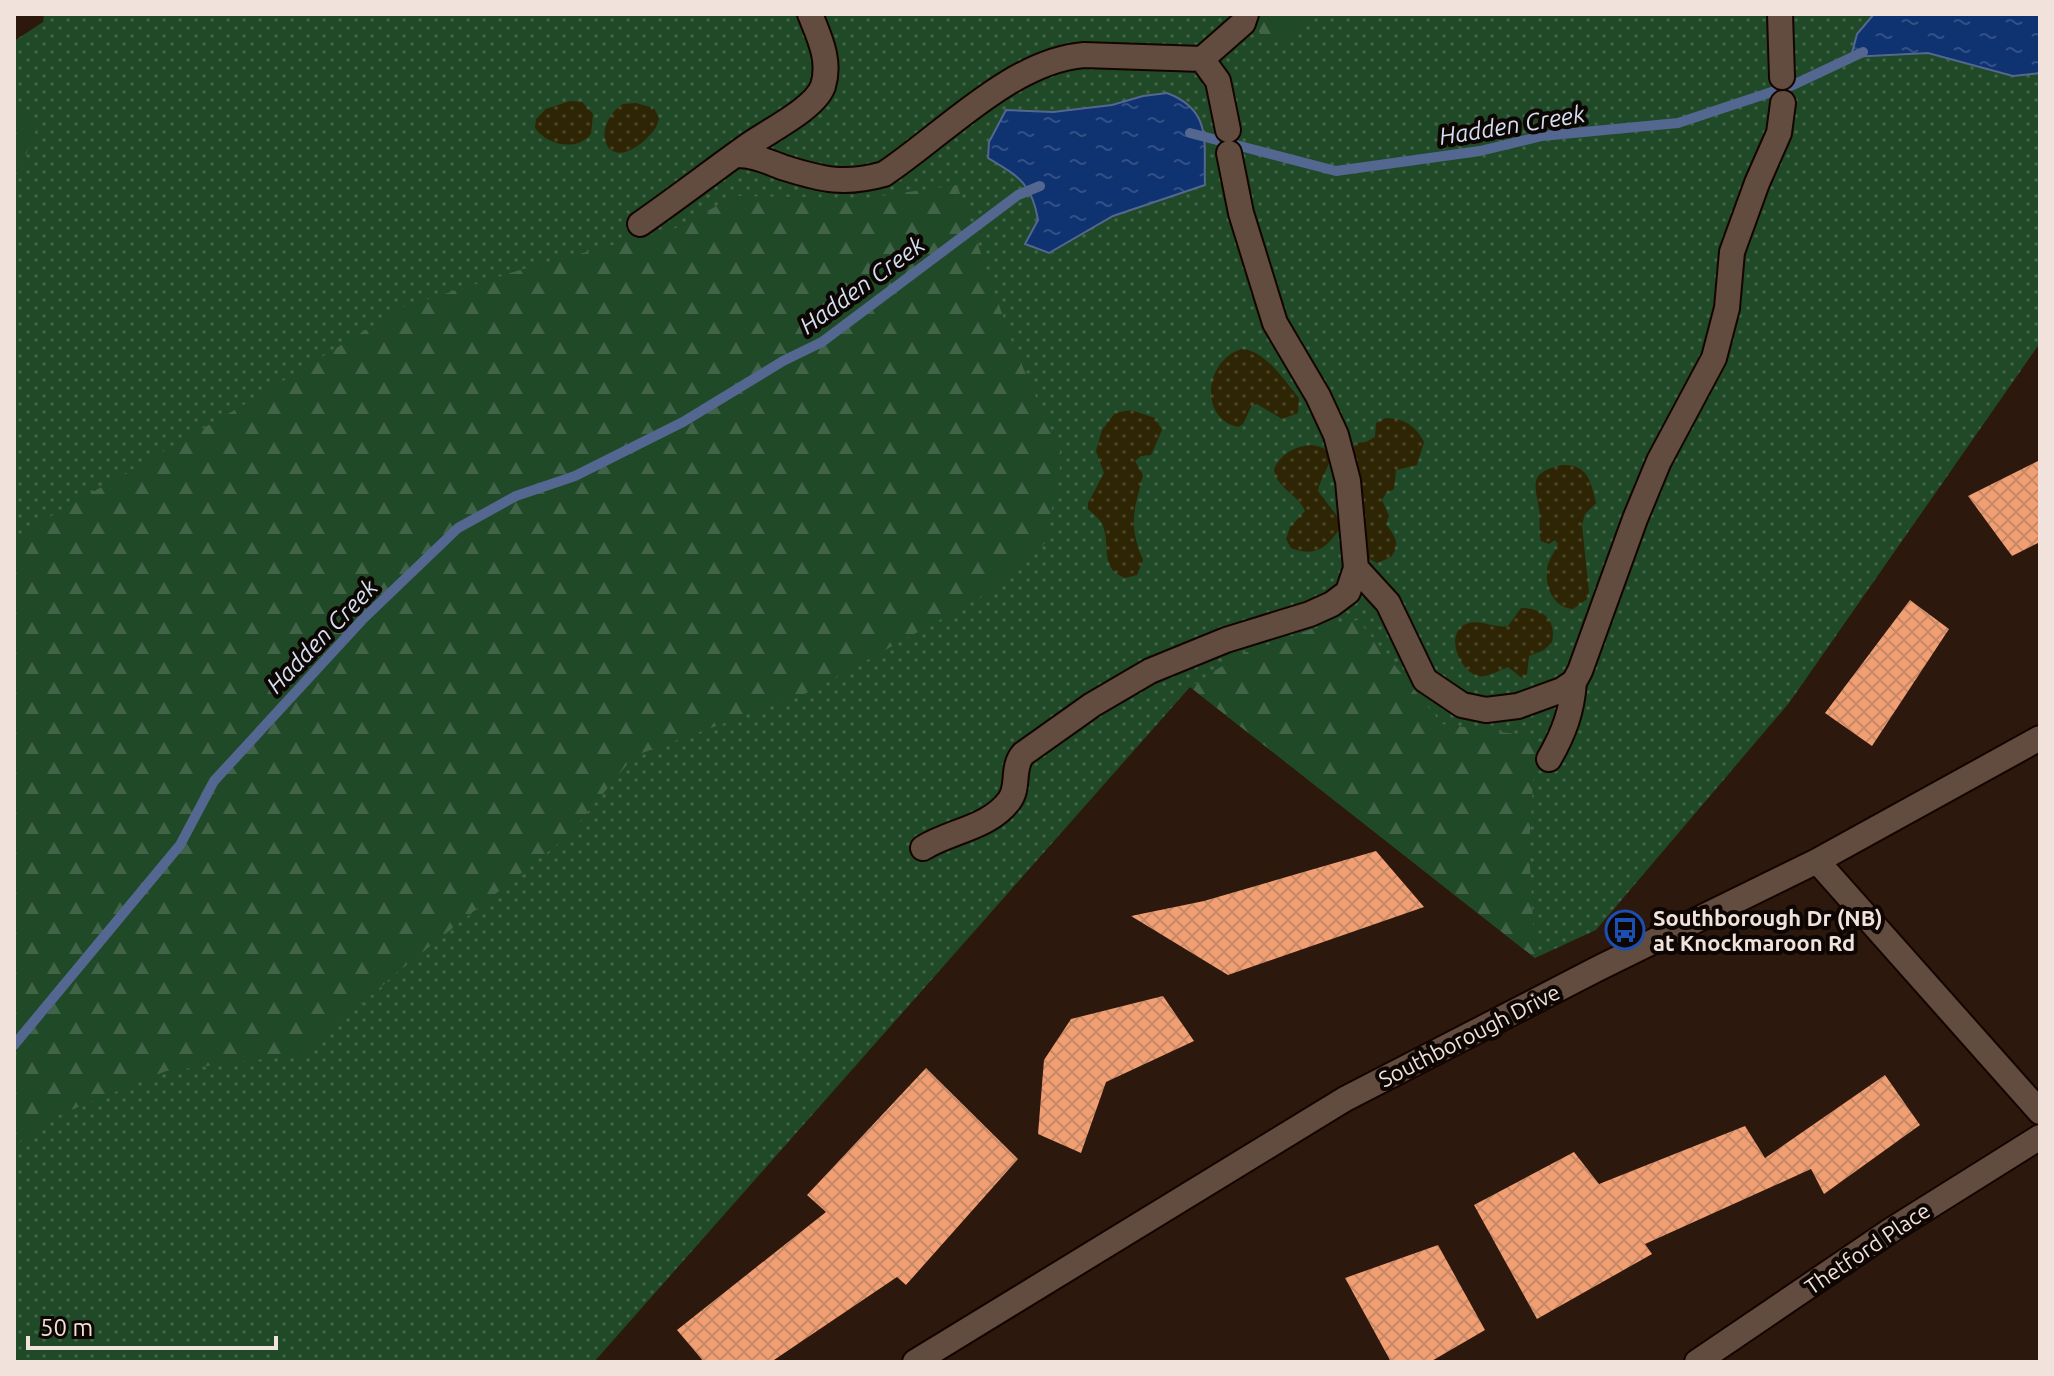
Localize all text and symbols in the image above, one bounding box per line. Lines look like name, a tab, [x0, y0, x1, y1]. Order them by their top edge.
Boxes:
water label: Hadden Creek	[1437, 100, 1588, 150]
water label: Hadden Creek	[794, 230, 930, 339]
water label: Hadden Creek	[261, 573, 383, 698]
place label: Southborough Dr (NB) at Knockmaroon Rd	[1653, 905, 1883, 955]
bus stop icon: Southborough Dr (NB) at Knockmaroon Rd	[1604, 909, 1646, 951]
street label: Southborough Drive	[1374, 978, 1564, 1092]
street label: Thetford Place	[1800, 1197, 1934, 1299]
scale bar	[28, 1300, 276, 1350]
text: 50 m	[40, 1314, 93, 1341]

